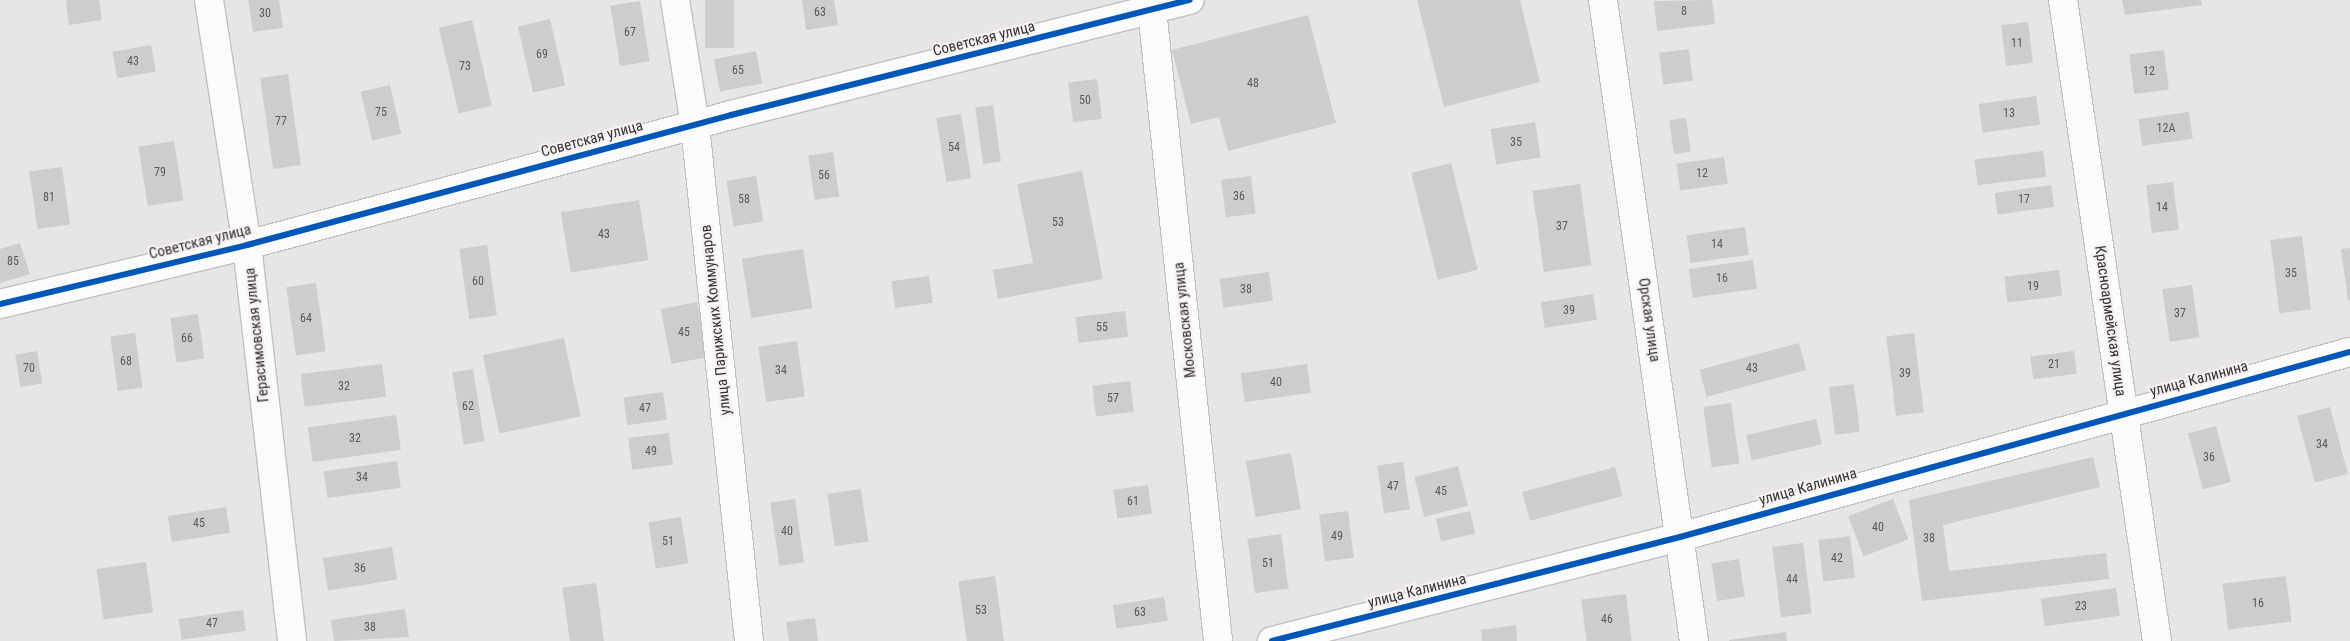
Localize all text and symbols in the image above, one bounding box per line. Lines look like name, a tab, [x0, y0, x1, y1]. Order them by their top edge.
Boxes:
house number: 8	[1681, 5, 1687, 19]
house number: 63	[814, 6, 826, 20]
house number: 30	[259, 7, 271, 21]
street label: Советская улица	[931, 18, 1037, 60]
house number: 67	[624, 26, 636, 40]
house number: 11	[2011, 37, 2023, 51]
house number: 69	[536, 48, 548, 62]
house number: 43	[127, 55, 139, 69]
house number: 73	[459, 60, 471, 74]
house number: 65	[732, 64, 744, 78]
house number: 12	[2143, 65, 2155, 79]
house number: 48	[1247, 77, 1259, 91]
house number: 50	[1079, 94, 1091, 108]
house number: 75	[375, 106, 387, 120]
house number: 13	[2003, 107, 2015, 121]
house number: 77	[275, 115, 287, 129]
street label: Советская улица	[539, 117, 645, 161]
house number: 12А	[2157, 122, 2175, 136]
house number: 35	[1510, 136, 1522, 150]
house number: 54	[948, 141, 960, 155]
house number: 79	[154, 166, 166, 180]
house number: 12	[1696, 167, 1708, 181]
house number: 56	[818, 169, 830, 183]
house number: 36	[1233, 190, 1245, 204]
house number: 81	[43, 191, 55, 205]
house number: 58	[738, 193, 750, 207]
house number: 17	[2018, 193, 2030, 207]
house number: 14	[2156, 201, 2168, 215]
house number: 53	[1052, 216, 1064, 230]
house number: 37	[1556, 220, 1568, 234]
street label: Советская улица	[147, 221, 253, 263]
street label: улица Парижских Коммунаров	[697, 224, 735, 416]
house number: 43	[598, 228, 610, 242]
house number: 14	[1711, 238, 1723, 252]
street label: Красноармейская улица	[2091, 244, 2129, 398]
house number: 85	[7, 255, 19, 269]
street label: Московская улица	[1170, 261, 1200, 379]
street label: Герасимовская улица	[241, 267, 273, 403]
house number: 35	[2285, 267, 2297, 281]
house number: 16	[1716, 272, 1728, 286]
house number: 60	[472, 275, 484, 289]
street label: Орская улица	[1634, 277, 1664, 363]
house number: 19	[2027, 280, 2039, 294]
house number: 38	[1240, 283, 1252, 297]
house number: 39	[1563, 304, 1575, 318]
house number: 37	[2174, 307, 2186, 321]
house number: 64	[300, 312, 312, 326]
house number: 55	[1096, 321, 1108, 335]
house number: 45	[678, 326, 690, 340]
house number: 66	[181, 332, 193, 346]
house number: 68	[120, 355, 132, 369]
street label: улица Калинина	[2148, 357, 2250, 401]
house number: 21	[2048, 358, 2060, 372]
house number: 70	[23, 362, 35, 376]
house number: 43	[1746, 362, 1758, 376]
house number: 34	[775, 364, 787, 378]
house number: 39	[1899, 367, 1911, 381]
house number: 40	[1270, 376, 1282, 390]
house number: 32	[338, 380, 350, 394]
house number: 57	[1107, 392, 1119, 406]
house number: 62	[462, 400, 474, 414]
house number: 47	[639, 402, 651, 416]
house number: 32	[349, 432, 361, 446]
house number: 34	[2316, 438, 2328, 452]
house number: 49	[645, 445, 657, 459]
house number: 36	[2203, 451, 2215, 465]
street label: улица Калинина	[1757, 464, 1859, 510]
house number: 34	[356, 471, 368, 485]
house number: 47	[1387, 480, 1399, 494]
house number: 45	[1435, 485, 1447, 499]
house number: 61	[1127, 495, 1139, 509]
house number: 45	[193, 517, 205, 531]
house number: 40	[1872, 521, 1884, 535]
house number: 40	[781, 525, 793, 539]
house number: 49	[1331, 530, 1343, 544]
house number: 38	[1923, 532, 1935, 546]
house number: 51	[662, 535, 674, 549]
house number: 42	[1831, 552, 1843, 566]
house number: 51	[1262, 557, 1274, 571]
house number: 36	[354, 562, 366, 576]
street label: улица Калинина	[1366, 570, 1468, 612]
house number: 44	[1786, 573, 1798, 587]
house number: 16	[2252, 597, 2264, 611]
house number: 23	[2075, 600, 2087, 614]
house number: 53	[975, 604, 987, 618]
house number: 63	[1134, 606, 1146, 620]
house number: 46	[1601, 613, 1613, 627]
house number: 47	[206, 617, 218, 631]
house number: 38	[364, 621, 376, 635]

